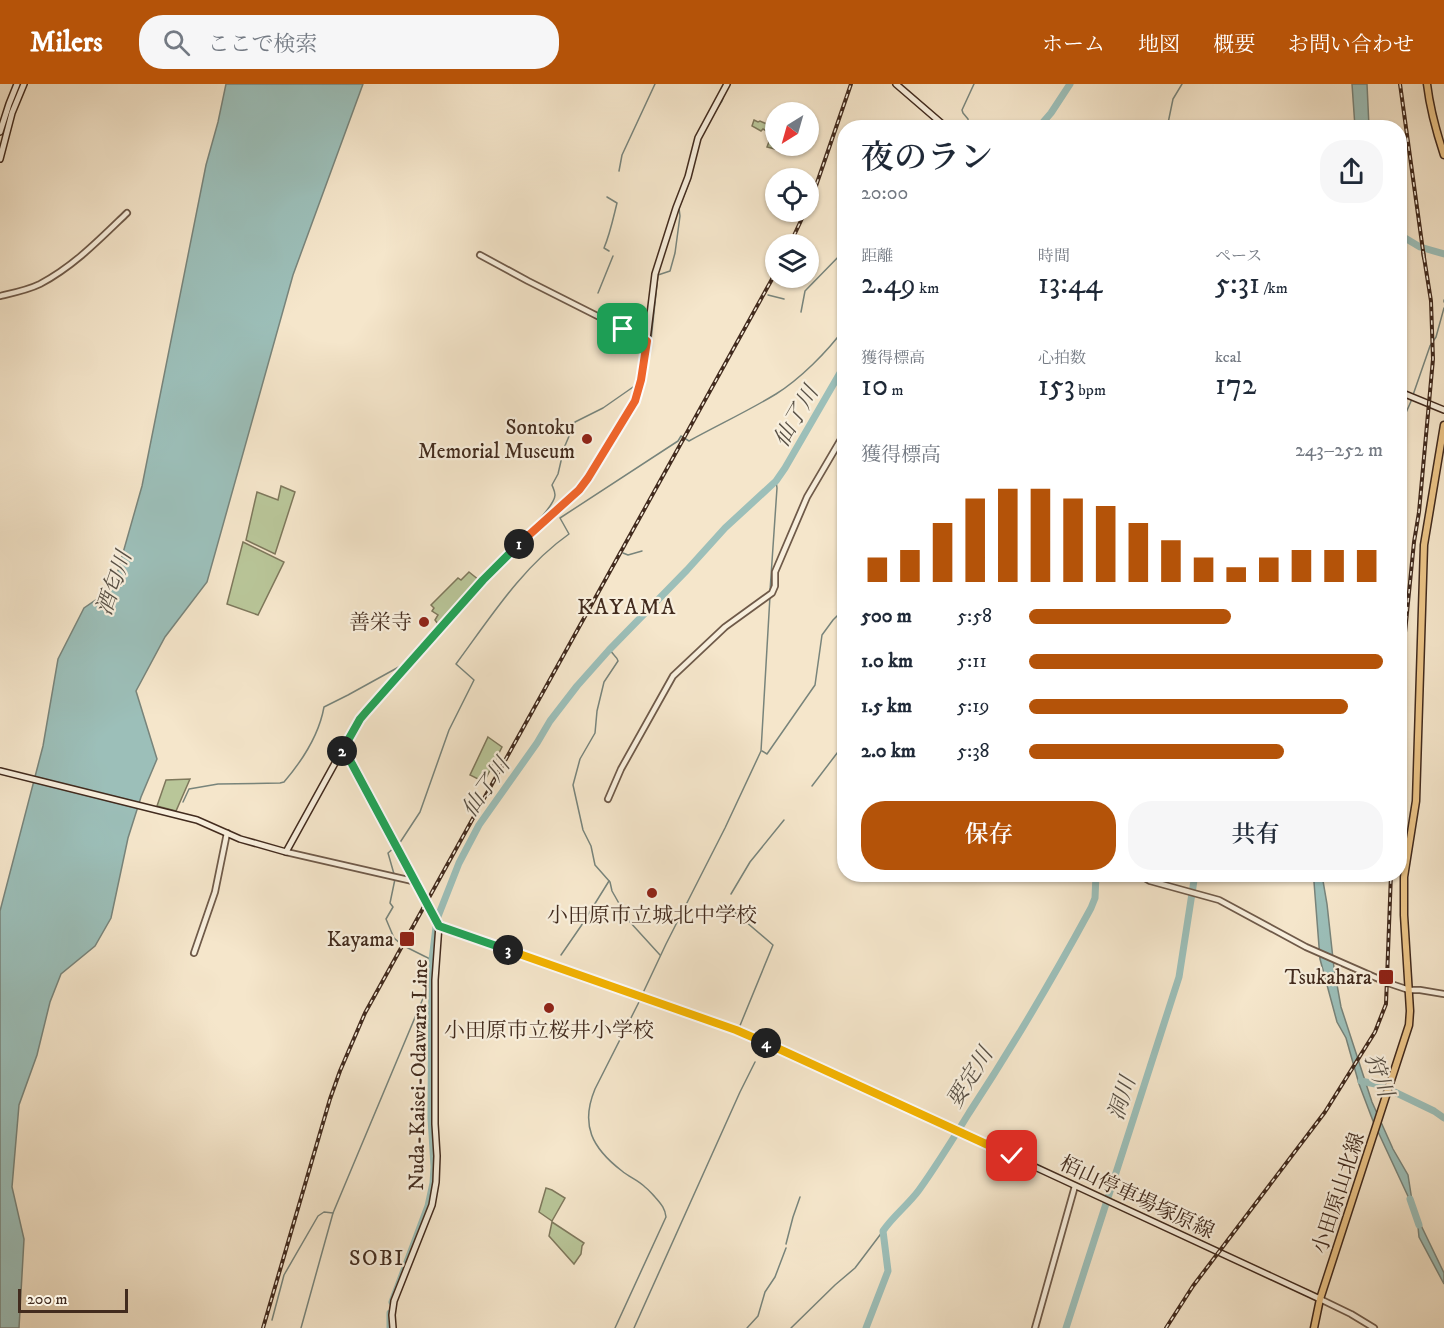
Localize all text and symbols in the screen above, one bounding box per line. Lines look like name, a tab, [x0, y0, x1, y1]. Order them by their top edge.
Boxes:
search box	[139, 15, 559, 69]
text: Milers	[30, 25, 103, 60]
icon: search	[160, 26, 193, 59]
text: ここで検索	[208, 31, 318, 58]
text: ホーム	[1042, 32, 1105, 58]
text: 地図	[1138, 32, 1180, 58]
text: 概要	[1213, 32, 1255, 58]
text: お問い合わせ	[1288, 32, 1414, 58]
north arrow	[765, 102, 819, 156]
map controls	[765, 102, 819, 288]
text: 夜のラン	[861, 138, 993, 179]
button: share	[1320, 140, 1383, 203]
button: locate	[765, 168, 819, 222]
text: 20:00	[861, 181, 908, 206]
button: layers	[765, 234, 819, 288]
text: 距離	[861, 246, 893, 266]
text: 時間	[1038, 246, 1070, 266]
text: ペース	[1215, 246, 1262, 266]
text: 2.49	[861, 266, 916, 303]
text: 13:44	[1038, 266, 1103, 303]
text: 5:31	[1215, 266, 1260, 303]
text: km	[916, 278, 939, 298]
text: /km	[1260, 278, 1288, 298]
pin	[597, 303, 648, 354]
icon: arrive	[606, 312, 639, 345]
text: kcal	[1215, 347, 1241, 367]
text: 獲得標高	[861, 348, 925, 368]
text: 心拍数	[1038, 348, 1086, 368]
text: 172	[1215, 367, 1257, 404]
text: 10	[861, 368, 888, 405]
text: 153	[1038, 368, 1075, 405]
water label: 仙了川	[768, 380, 825, 452]
text: m	[888, 380, 904, 400]
text: bpm	[1075, 380, 1106, 400]
place label: Sontoku Memorial Museum	[418, 415, 575, 465]
marker: Sontoku Memorial Museum	[580, 432, 594, 446]
text: 243–252 m	[1295, 438, 1383, 463]
text: 獲得標高	[861, 443, 941, 468]
pin: 1	[504, 529, 534, 559]
text: 1	[516, 534, 522, 554]
water label: 酒匂川	[91, 546, 139, 619]
district label: KAYAMA	[577, 594, 677, 621]
text: 500 m	[861, 604, 912, 629]
text: 5:58	[957, 604, 992, 629]
place label: 善栄寺	[349, 610, 412, 636]
marker: 善栄寺	[417, 615, 431, 629]
text: 1.0 km	[861, 649, 913, 674]
text: 5:11	[957, 649, 987, 674]
text: 1.5 km	[861, 694, 912, 719]
text: 5:19	[957, 694, 989, 719]
pin: 2	[327, 736, 357, 766]
text: 2.0 km	[861, 739, 916, 764]
text: 5:38	[957, 739, 990, 764]
text: 2	[338, 741, 346, 761]
water label: 仙了川	[456, 751, 517, 823]
button: 保存	[861, 801, 1116, 870]
button: 共有	[1128, 801, 1383, 870]
marker: 小田原市立城北中学校	[645, 886, 659, 900]
place label: 小田原市立城北中学校	[547, 903, 757, 929]
place label: Kayama	[327, 927, 394, 953]
marker: Kayama	[398, 930, 416, 948]
pin: 3	[493, 935, 523, 965]
text: 3	[505, 940, 511, 960]
street label: Nuda-Kaisei-Odawara Line	[404, 959, 434, 1191]
place label: Tsukahara	[1285, 965, 1372, 991]
marker: Tsukahara	[1377, 968, 1395, 986]
marker: 小田原市立桜井小学校	[542, 1001, 556, 1015]
place label: 小田原市立桜井小学校	[444, 1018, 654, 1044]
pin: 4	[751, 1028, 781, 1058]
text: 4	[761, 1033, 771, 1053]
water label: 要定川	[941, 1041, 1000, 1113]
water label: 狩川	[1358, 1050, 1399, 1103]
water label: 洞川	[1103, 1071, 1143, 1124]
street label: 小田原山北線	[1307, 1129, 1371, 1257]
pin	[986, 1130, 1037, 1181]
icon: check	[995, 1139, 1028, 1172]
street label: 栢山停車場塚原線	[1055, 1151, 1218, 1245]
district label: SOBI	[349, 1245, 405, 1272]
scale bar	[18, 1286, 128, 1314]
text: 200 m	[27, 1289, 68, 1309]

